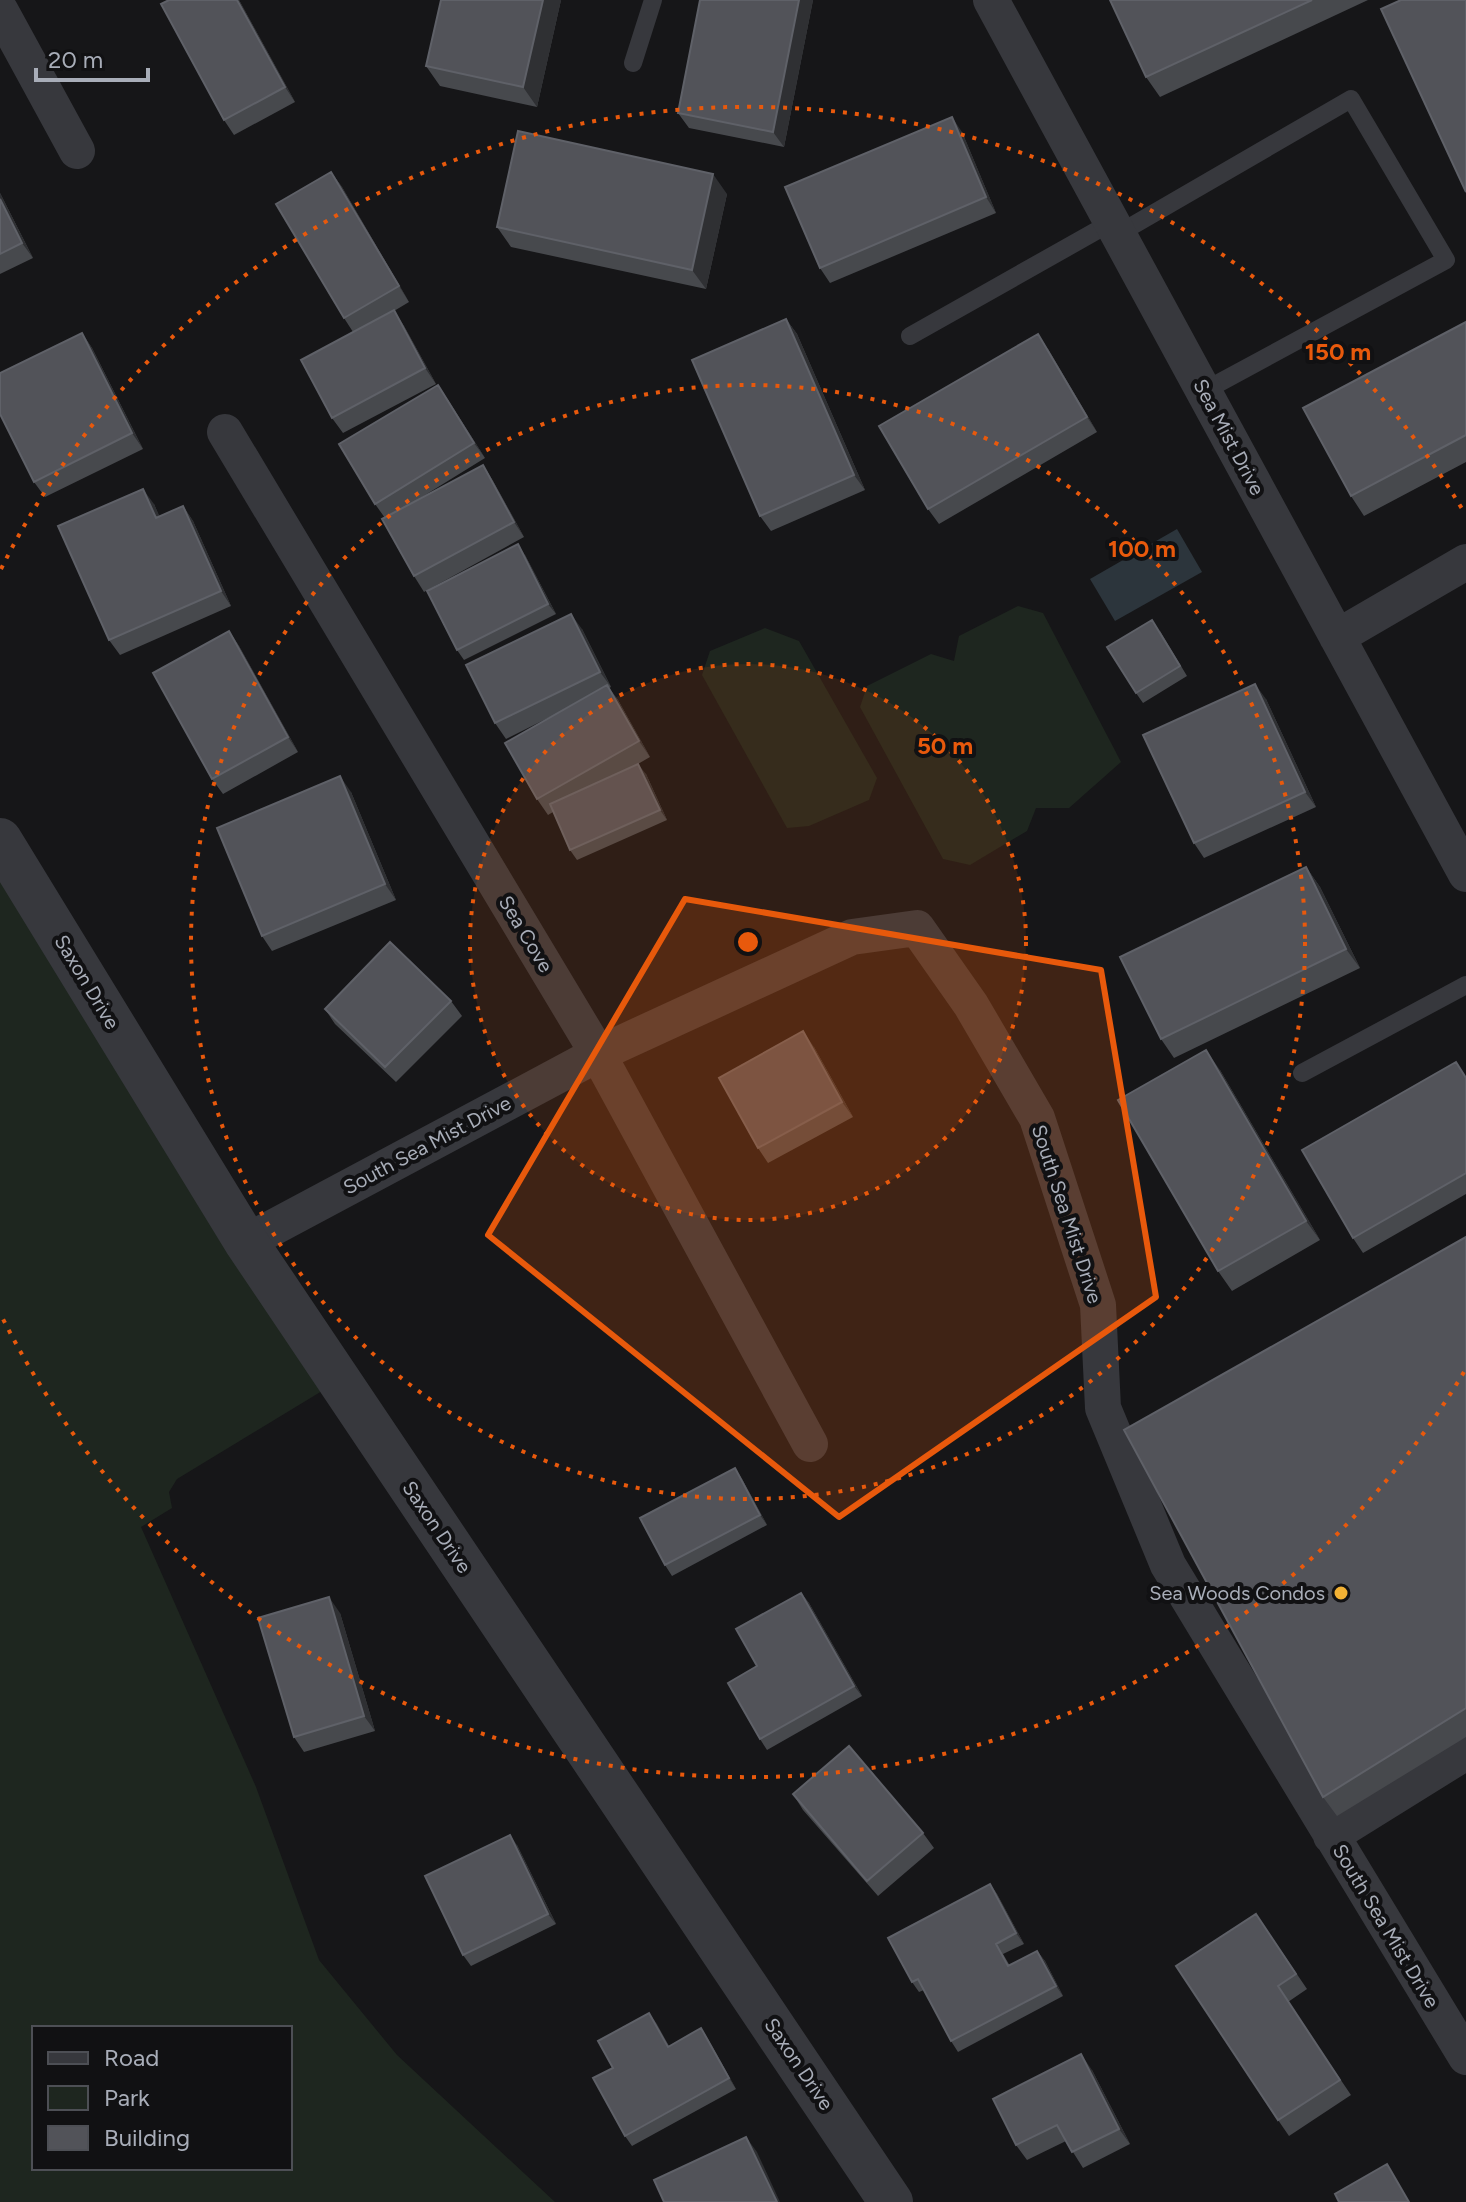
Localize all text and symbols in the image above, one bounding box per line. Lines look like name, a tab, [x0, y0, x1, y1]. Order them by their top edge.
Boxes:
scale bar	[36, 32, 148, 82]
text: 20 m	[48, 45, 103, 74]
text: 150 m	[1305, 337, 1371, 366]
street label: Sea Mist Drive	[1188, 375, 1270, 499]
text: 100 m	[1108, 534, 1176, 563]
text: 50 m	[917, 731, 973, 760]
street label: Sea Cove	[494, 891, 558, 977]
centre of rings	[734, 928, 762, 956]
street label: Saxon Drive	[49, 930, 125, 1034]
street label: South Sea Mist Drive	[339, 1091, 515, 1199]
street label: South Sea Mist Drive	[1027, 1122, 1107, 1307]
street label: Saxon Drive	[397, 1476, 477, 1578]
place label: Sea Woods Condos	[1149, 1581, 1325, 1605]
marker: Sea Woods Condos	[1332, 1584, 1350, 1602]
street label: South Sea Mist Drive	[1328, 1840, 1444, 2012]
street label: Saxon Drive	[759, 2013, 839, 2115]
legend	[32, 2026, 292, 2170]
text: Road	[104, 2043, 159, 2072]
text: Park	[104, 2083, 150, 2112]
text: Building	[104, 2123, 190, 2152]

